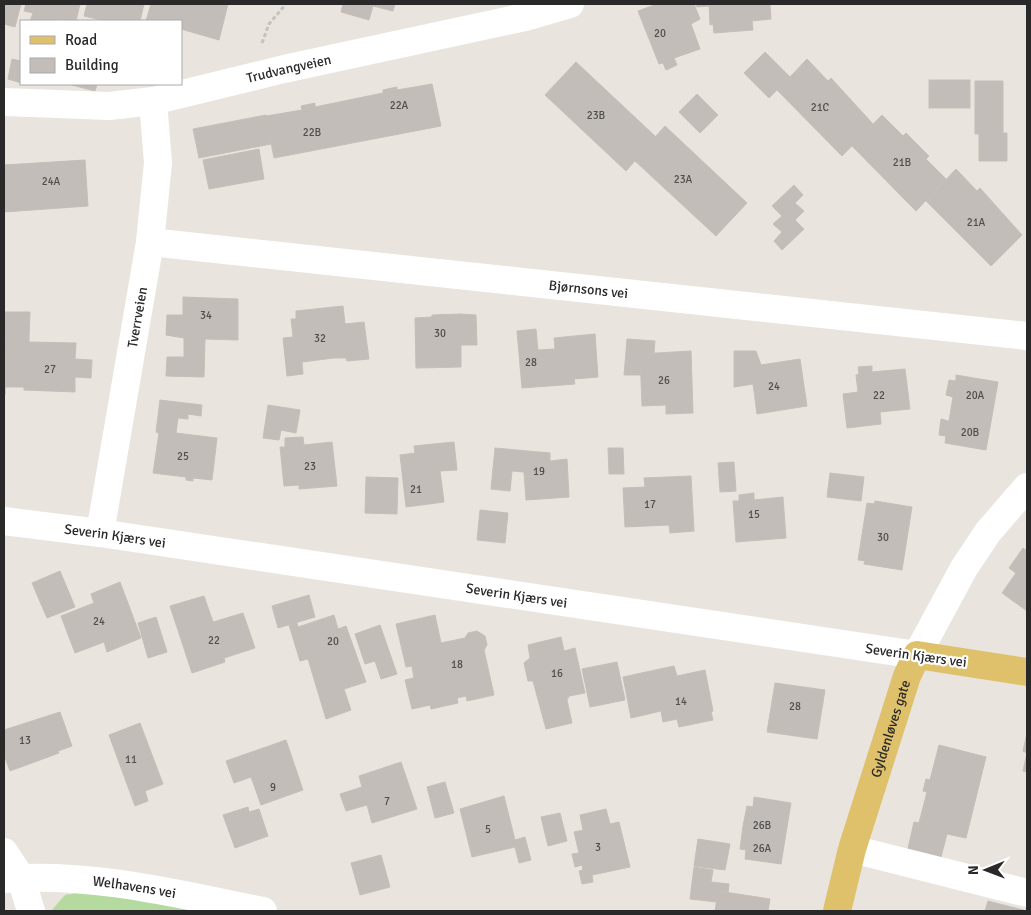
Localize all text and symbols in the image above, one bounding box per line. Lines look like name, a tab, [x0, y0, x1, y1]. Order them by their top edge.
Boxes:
legend	[20, 20, 182, 85]
house number: 20	[654, 27, 666, 40]
text: Road	[65, 31, 97, 49]
street label: Trudvangveien	[245, 51, 333, 87]
text: Building	[65, 56, 119, 74]
house number: 22A	[390, 99, 409, 112]
house number: 21C	[811, 101, 830, 114]
house number: 23B	[587, 109, 606, 122]
house number: 22B	[303, 126, 322, 139]
house number: 21B	[893, 156, 912, 169]
house number: 23A	[674, 173, 693, 186]
house number: 24A	[42, 175, 61, 188]
house number: 21A	[967, 216, 986, 229]
street label: Bjørnsons vei	[548, 277, 629, 302]
street label: Tverrveien	[124, 285, 151, 349]
house number: 34	[200, 309, 212, 322]
house number: 30	[434, 327, 446, 340]
house number: 32	[314, 332, 326, 345]
house number: 28	[525, 356, 537, 369]
house number: 27	[44, 363, 56, 376]
house number: 26	[658, 374, 670, 387]
house number: 24	[768, 380, 780, 393]
house number: 22	[873, 389, 885, 402]
house number: 20A	[966, 389, 985, 402]
house number: 20B	[961, 426, 980, 439]
house number: 25	[177, 450, 189, 463]
house number: 23	[304, 460, 316, 473]
house number: 19	[533, 465, 545, 478]
house number: 21	[410, 483, 422, 496]
house number: 17	[644, 498, 656, 511]
house number: 15	[748, 508, 760, 521]
street label: Severin Kjærs vei	[63, 521, 167, 552]
house number: 30	[877, 531, 889, 544]
street label: Severin Kjærs vei	[465, 580, 568, 612]
house number: 24	[93, 615, 105, 628]
house number: 22	[208, 634, 220, 647]
house number: 20	[327, 635, 339, 648]
street label: Severin Kjærs vei	[864, 640, 968, 671]
house number: 18	[451, 658, 463, 671]
house number: 16	[551, 667, 563, 680]
street label: Gyldenløves gate	[867, 678, 914, 780]
house number: 14	[675, 695, 687, 708]
house number: 28	[789, 700, 801, 713]
house number: 13	[19, 734, 31, 747]
house number: 11	[125, 753, 137, 766]
house number: 9	[270, 781, 276, 794]
house number: 7	[384, 795, 390, 808]
house number: 26B	[753, 819, 772, 832]
house number: 5	[485, 823, 491, 836]
house number: 3	[595, 841, 601, 854]
house number: 26A	[753, 842, 772, 855]
north arrow	[961, 845, 1011, 895]
text: N	[965, 865, 982, 875]
street label: Welhavens vei	[92, 873, 177, 902]

